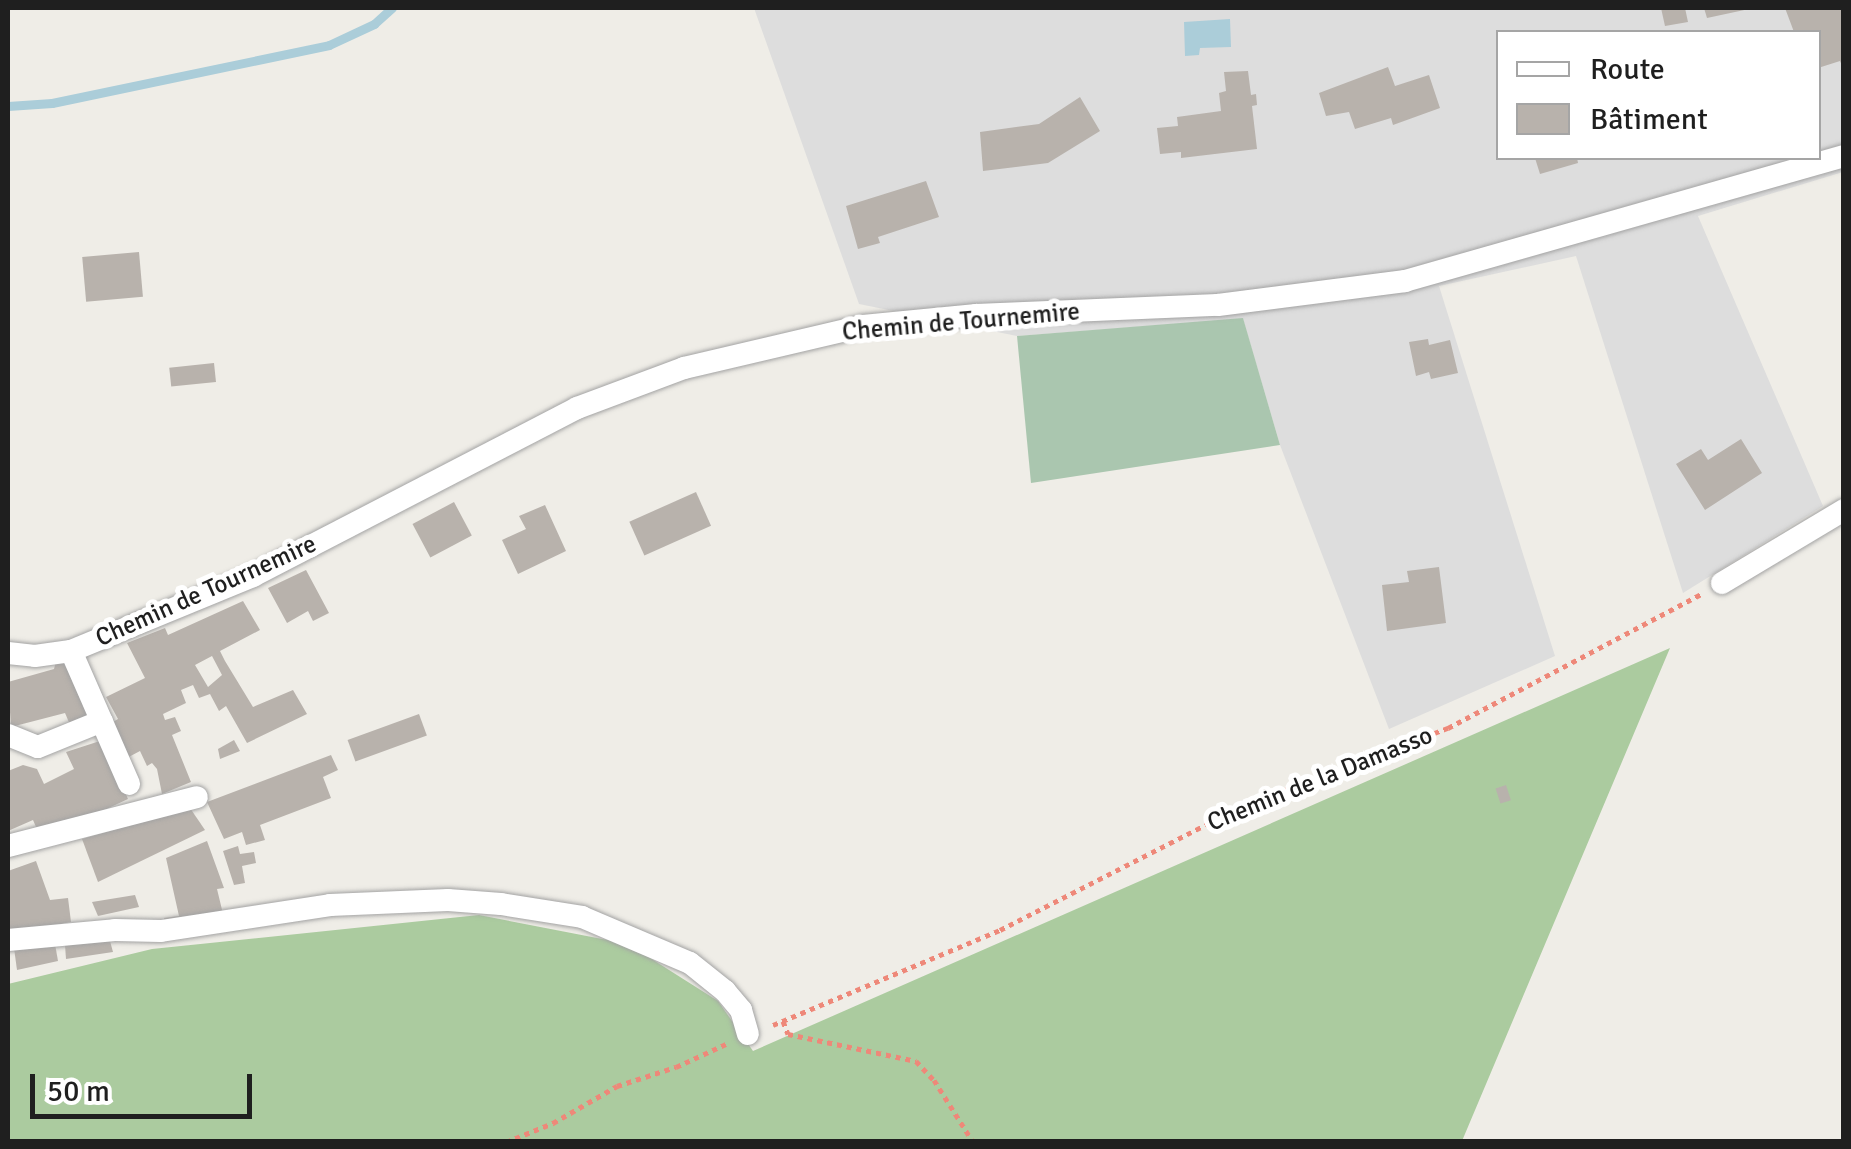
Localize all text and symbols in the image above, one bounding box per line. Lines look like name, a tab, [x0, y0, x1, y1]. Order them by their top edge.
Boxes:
legend	[1496, 30, 1821, 160]
text: Route	[1590, 51, 1665, 88]
text: Bâtiment	[1590, 101, 1708, 138]
street label: Chemin de Tournemire	[841, 297, 1081, 347]
street label: Chemin de Tournemire	[91, 529, 321, 653]
street label: Chemin de la Damasso	[1203, 720, 1437, 838]
scale bar	[35, 1054, 258, 1116]
text: 50 m	[47, 1073, 110, 1110]

